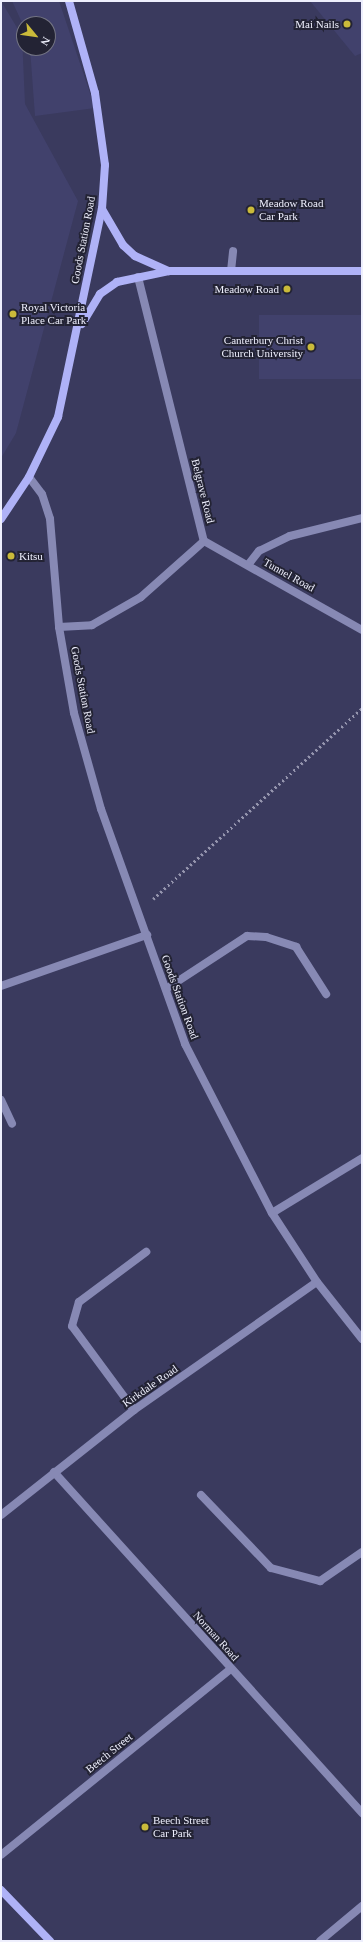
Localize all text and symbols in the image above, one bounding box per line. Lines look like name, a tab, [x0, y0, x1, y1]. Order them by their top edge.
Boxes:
north arrow	[16, 16, 56, 56]
place label: Mai Nails	[295, 17, 339, 31]
marker: Mai Nails	[342, 19, 352, 29]
text: N	[38, 35, 53, 48]
street label: Goods Station Road	[68, 195, 98, 285]
place label: Meadow Road Car Park	[259, 197, 323, 223]
marker: Meadow Road Car Park	[246, 205, 256, 215]
place label: Meadow Road	[215, 282, 279, 296]
marker: Meadow Road	[282, 284, 292, 294]
place label: Royal Victoria Place Car Park	[21, 301, 86, 327]
marker: Royal Victoria Place Car Park	[8, 309, 18, 319]
place label: Canterbury Christ Church University	[221, 334, 303, 360]
marker: Canterbury Christ Church University	[306, 342, 316, 352]
street label: Belgrave Road	[189, 458, 217, 524]
place label: Kitsu	[19, 549, 43, 563]
marker: Kitsu	[6, 551, 16, 561]
street label: Tunnel Road	[261, 555, 317, 595]
street label: Goods Station Road	[68, 645, 98, 735]
street label: Goods Station Road	[159, 953, 201, 1041]
street label: Kirkdale Road	[120, 1362, 180, 1410]
street label: Norman Road	[190, 1609, 242, 1663]
street label: Beech Street	[83, 1730, 135, 1776]
place label: Beech Street Car Park	[153, 1814, 209, 1840]
marker: Beech Street Car Park	[140, 1822, 150, 1832]

